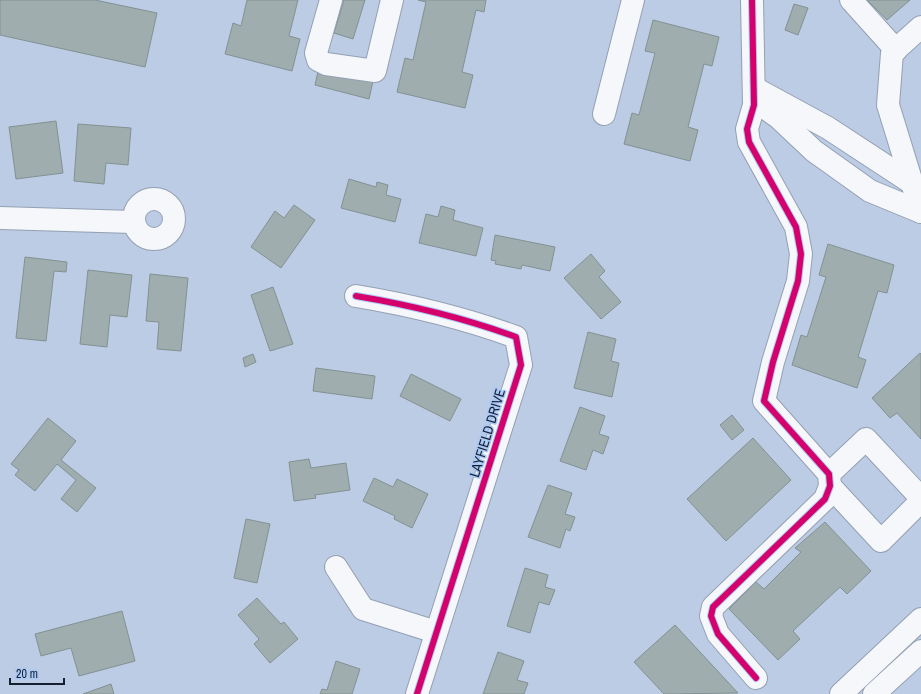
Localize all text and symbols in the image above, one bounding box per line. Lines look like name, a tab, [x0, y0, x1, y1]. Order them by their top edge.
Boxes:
street label: LAYFIELD DRIVE	[465, 387, 509, 479]
scale bar	[10, 660, 64, 686]
text: 20 m	[16, 666, 38, 682]

